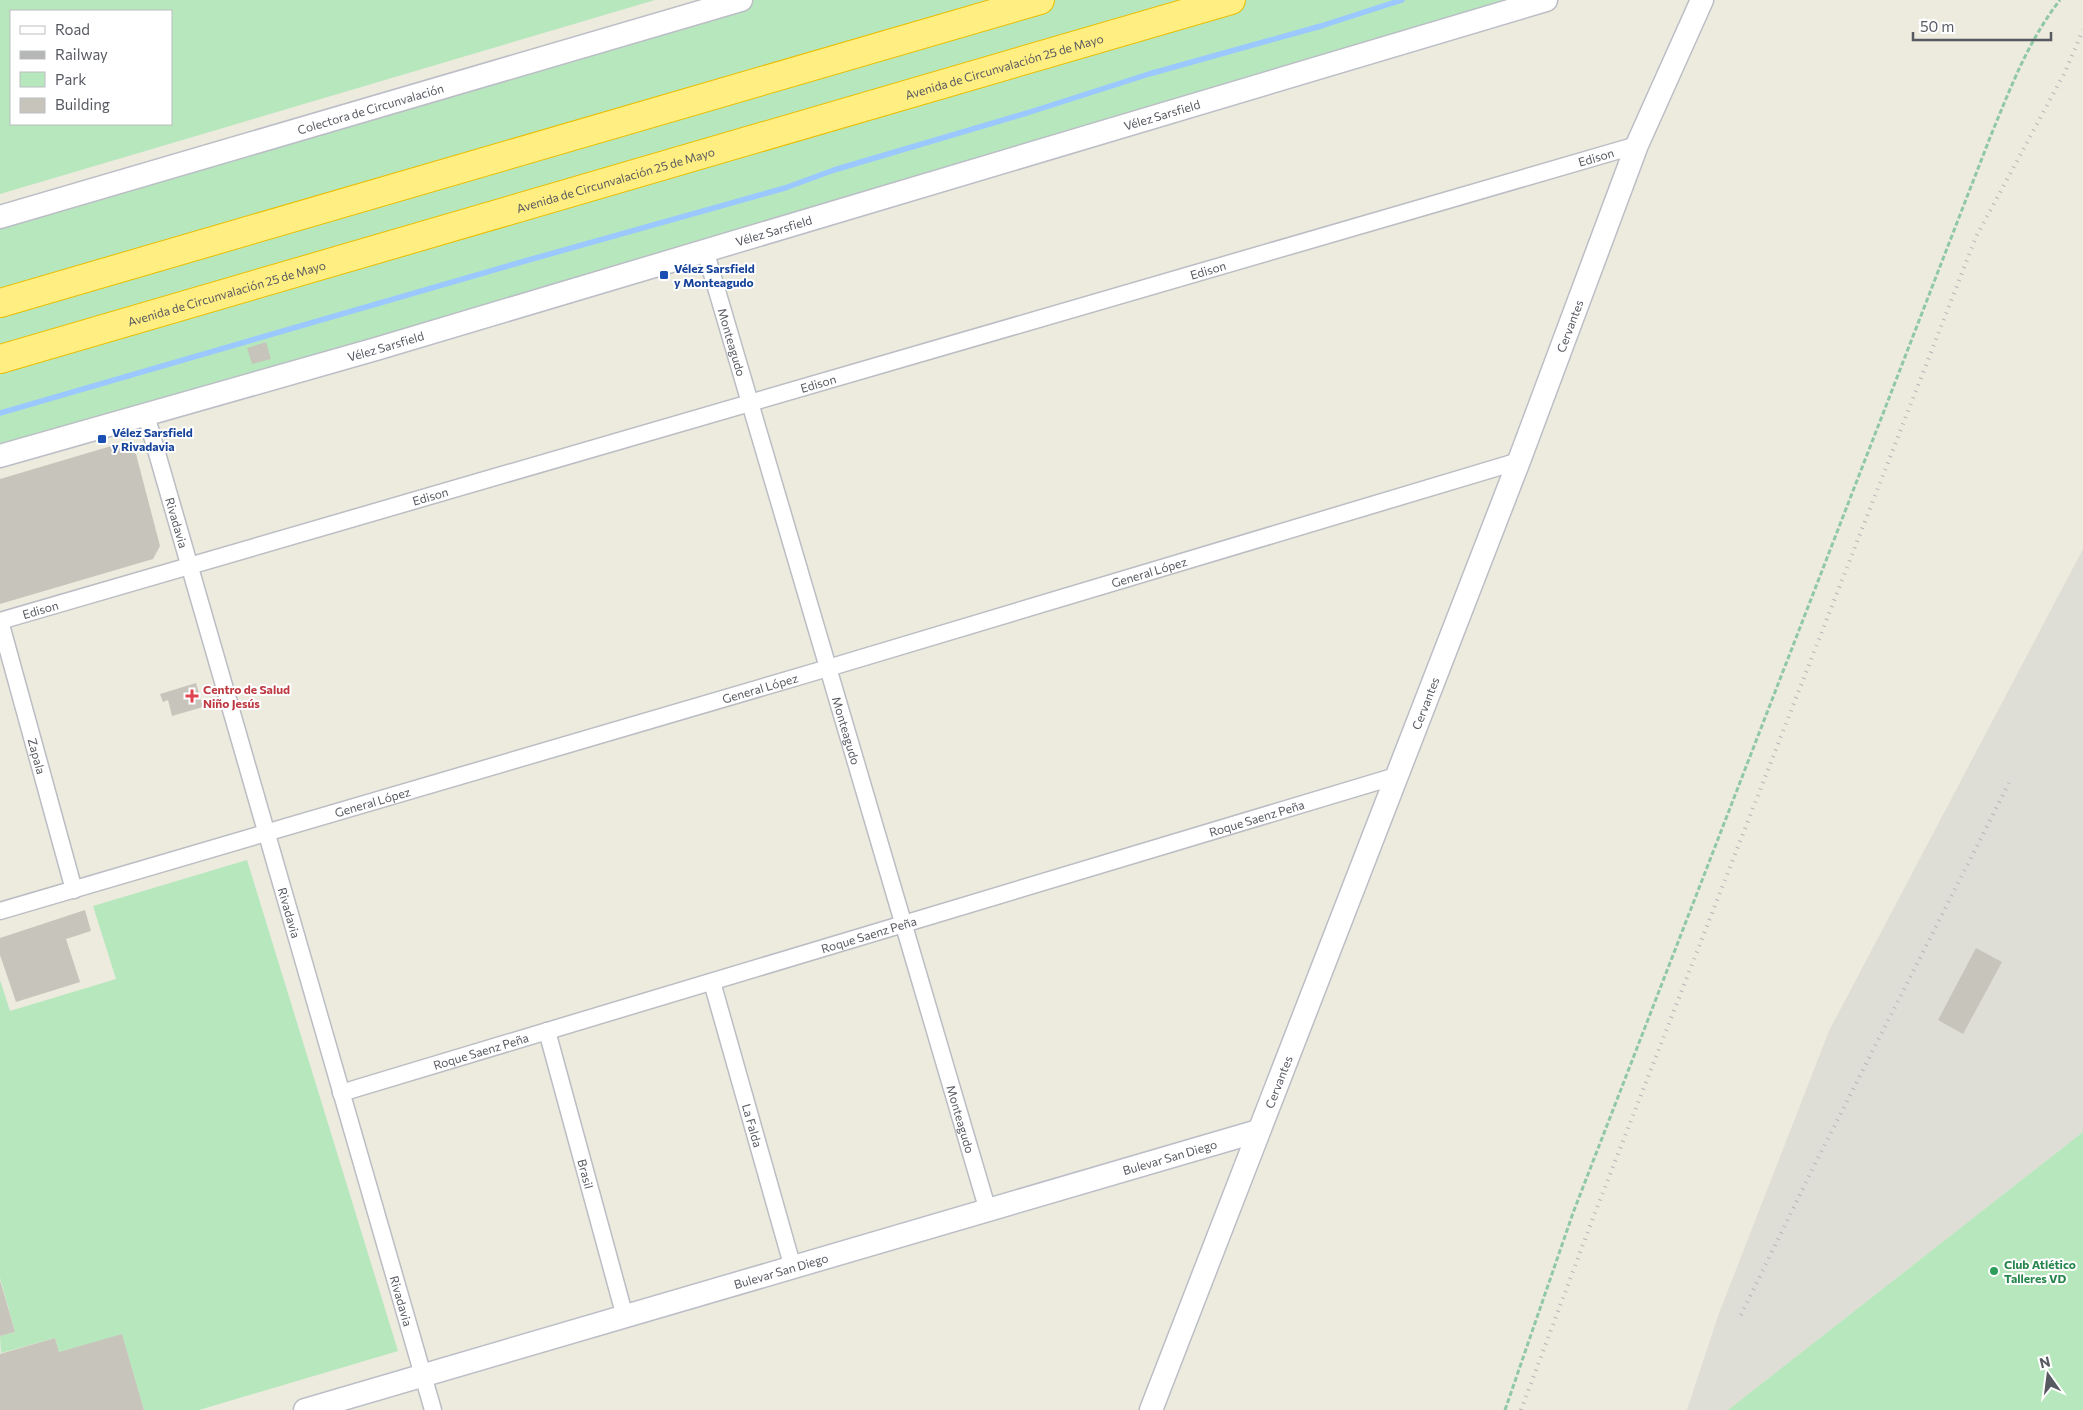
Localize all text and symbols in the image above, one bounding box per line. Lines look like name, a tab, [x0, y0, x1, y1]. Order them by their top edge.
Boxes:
legend	[10, 10, 172, 125]
scale bar	[1913, 10, 2050, 42]
text: 50 m	[1920, 17, 1954, 35]
text: Road	[55, 20, 90, 38]
street label: Avenida de Circunvalación 25 de Mayo	[903, 31, 1105, 102]
text: Railway	[55, 45, 108, 63]
text: Park	[55, 70, 86, 88]
street label: Colectora de Circunvalación	[296, 80, 445, 137]
text: Building	[55, 95, 110, 113]
street label: Vélez Sarsfield	[1122, 97, 1202, 133]
street label: Avenida de Circunvalación 25 de Mayo	[515, 144, 716, 215]
street label: Edison	[1576, 145, 1615, 169]
street label: Vélez Sarsfield	[734, 212, 814, 248]
street label: Avenida de Circunvalación 25 de Mayo	[126, 257, 327, 328]
street label: Edison	[1188, 258, 1228, 282]
place label: Vélez Sarsfield y Monteagudo	[674, 261, 755, 289]
marker: Vélez Sarsfield y Monteagudo	[658, 269, 670, 281]
street label: Cervantes	[1553, 298, 1586, 354]
street label: Monteagudo	[715, 306, 749, 378]
street label: Vélez Sarsfield	[346, 328, 426, 364]
street label: Edison	[799, 371, 838, 395]
place label: Vélez Sarsfield y Rivadavia	[112, 425, 193, 453]
marker: Vélez Sarsfield y Rivadavia	[96, 433, 108, 445]
street label: Edison	[411, 484, 450, 508]
street label: Rivadavia	[163, 496, 191, 550]
street label: General López	[1110, 554, 1188, 590]
street label: Edison	[21, 597, 60, 621]
street label: General López	[720, 670, 799, 706]
street label: Cervantes	[1409, 675, 1442, 732]
place label: Centro de Salud Niño Jesús	[203, 682, 290, 711]
marker: Centro de Salud Niño Jesús	[185, 689, 199, 703]
street label: Monteagudo	[830, 695, 863, 766]
street label: Zapala	[25, 736, 49, 776]
street label: General López	[333, 784, 412, 819]
street label: Roque Saenz Peña	[1207, 797, 1306, 839]
street label: Rivadavia	[276, 886, 304, 940]
street label: Roque Saenz Peña	[819, 914, 918, 955]
street label: Roque Saenz Peña	[431, 1030, 530, 1072]
street label: Cervantes	[1262, 1054, 1295, 1110]
street label: Monteagudo	[944, 1083, 978, 1155]
street label: La Falda	[740, 1102, 765, 1149]
street label: Bulevar San Diego	[1121, 1136, 1218, 1177]
street label: Brasil	[575, 1157, 597, 1190]
street label: Bulevar San Diego	[732, 1250, 830, 1291]
place label: Club Atlético Talleres VD	[2004, 1257, 2076, 1285]
marker: Club Atlético Talleres VD	[1988, 1265, 2000, 1277]
street label: Rivadavia	[388, 1274, 415, 1328]
north arrow	[2023, 1350, 2073, 1400]
text: N	[2038, 1352, 2052, 1371]

